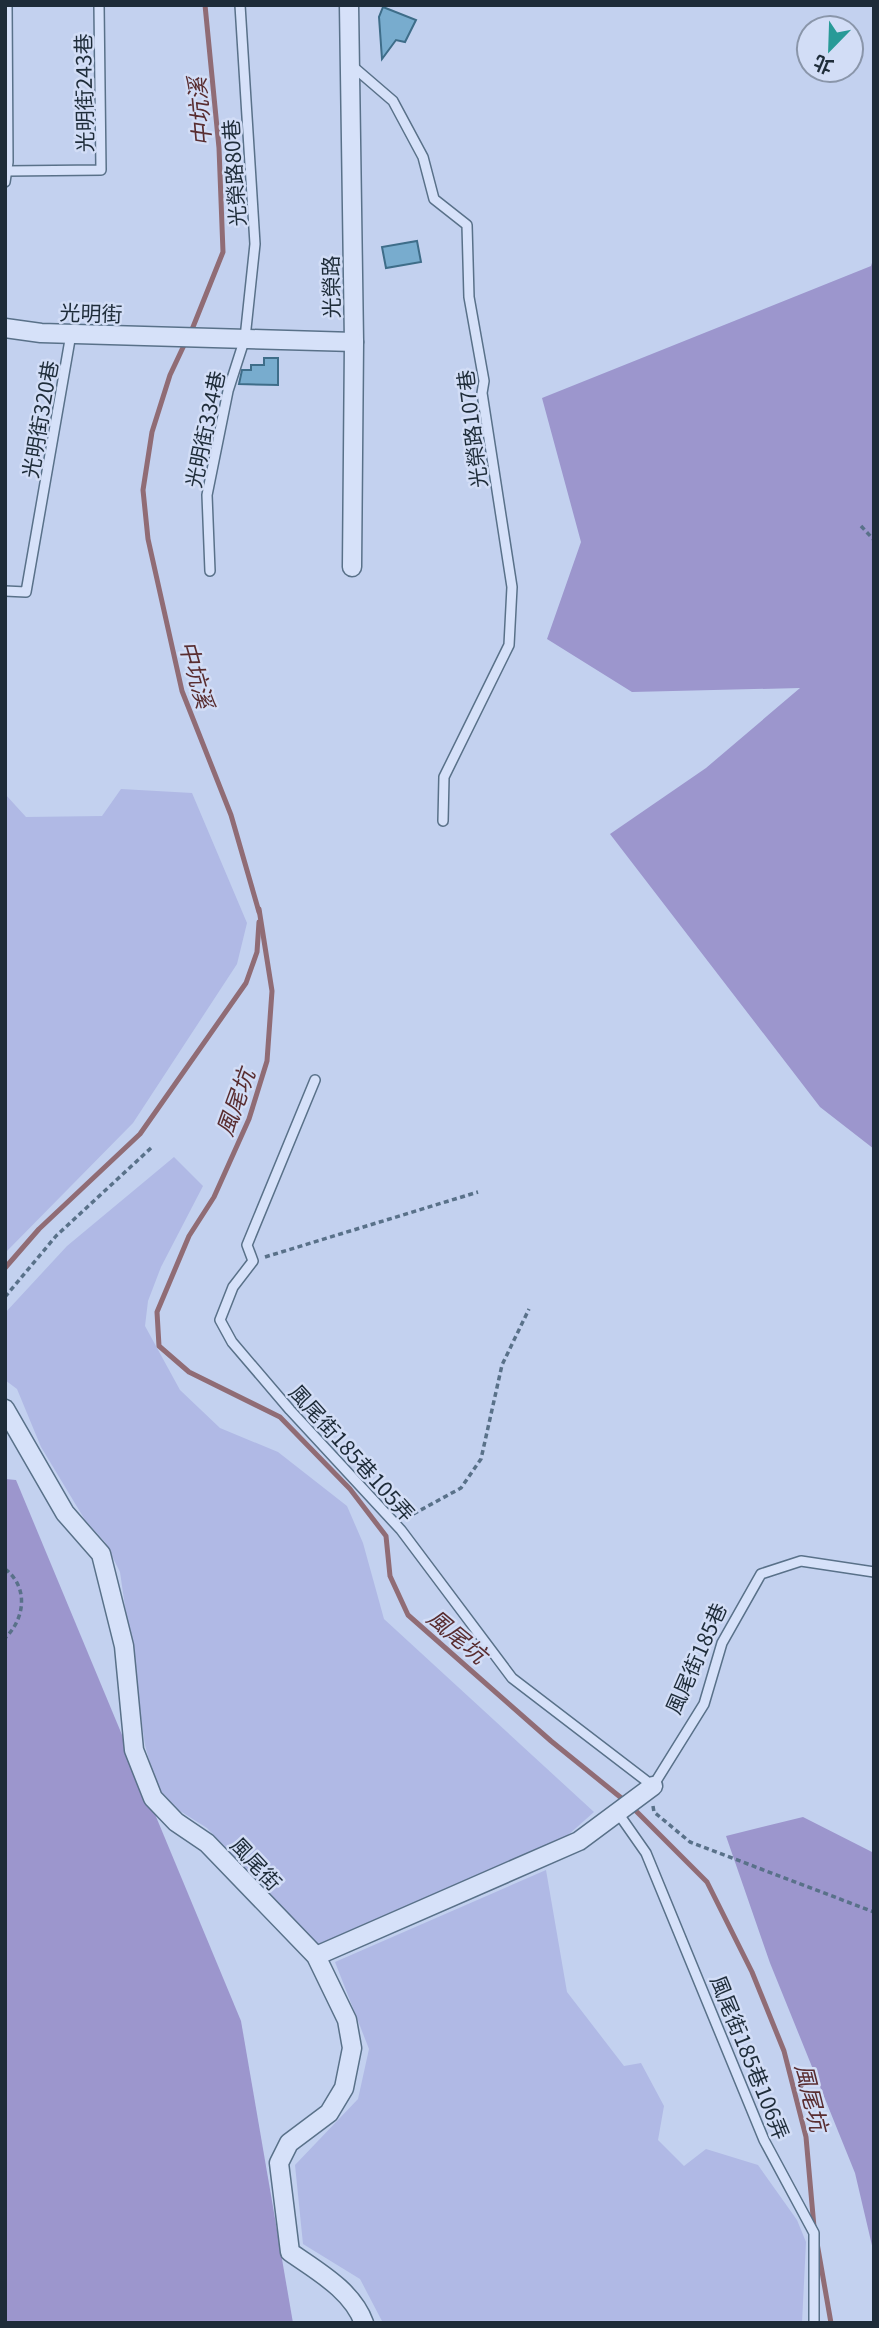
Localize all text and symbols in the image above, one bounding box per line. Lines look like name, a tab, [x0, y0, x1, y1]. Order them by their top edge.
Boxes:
north arrow	[795, 14, 865, 84]
street label: 光明街243巷	[67, 33, 99, 153]
text: 北	[809, 50, 837, 82]
water label: 中坑溪	[178, 73, 218, 148]
street label: 光榮路80巷	[214, 118, 252, 228]
street label: 光榮路	[314, 255, 346, 319]
street label: 光明街	[59, 296, 123, 328]
street label: 光明街320巷	[14, 358, 64, 480]
street label: 光明街334巷	[177, 368, 231, 490]
street label: 光榮路107巷	[449, 368, 493, 490]
water label: 中坑溪	[172, 636, 225, 715]
water label: 風尾坑	[206, 1061, 263, 1140]
street label: 風尾街185巷105弄	[283, 1377, 423, 1527]
street label: 風尾街185巷	[657, 1598, 733, 1718]
water label: 風尾坑	[421, 1600, 498, 1672]
street label: 風尾街	[225, 1830, 289, 1896]
street label: 風尾街185巷106弄	[704, 1970, 798, 2144]
water label: 風尾坑	[788, 2059, 839, 2137]

